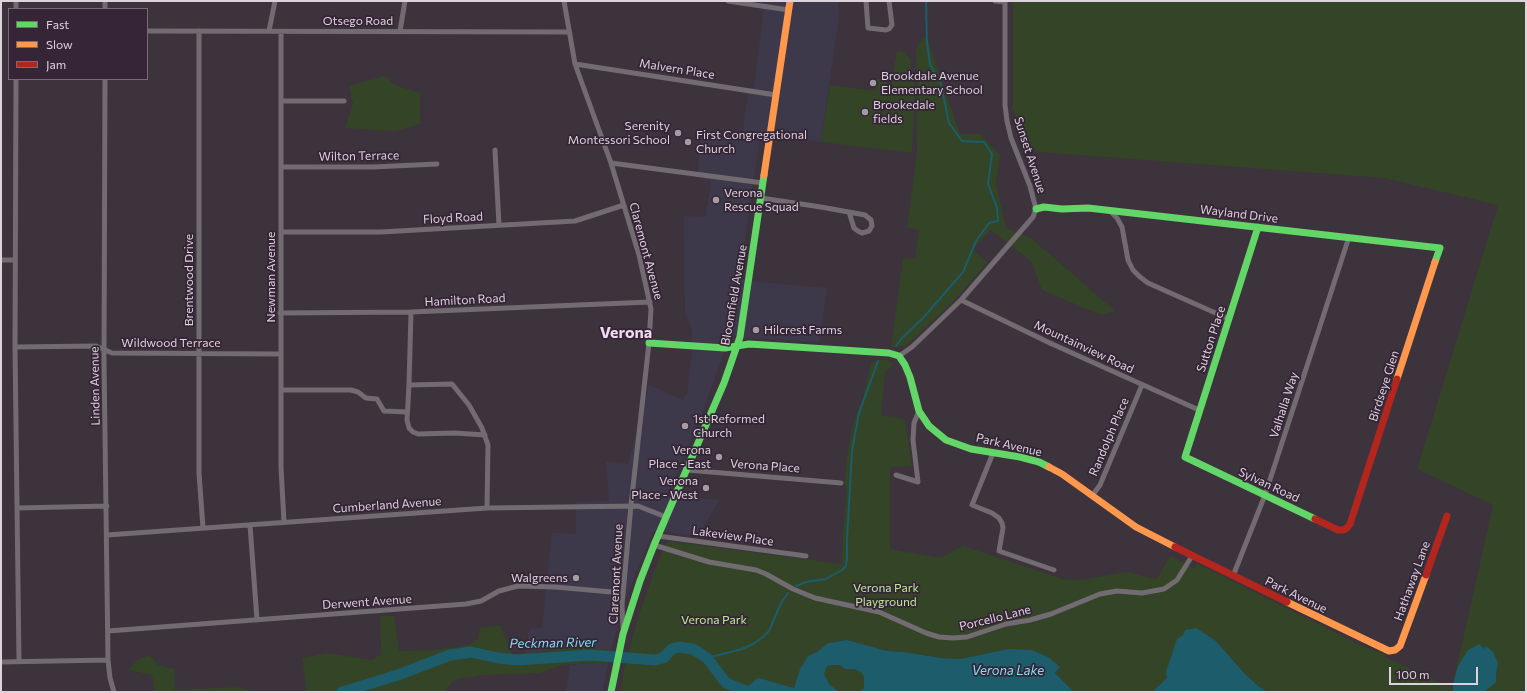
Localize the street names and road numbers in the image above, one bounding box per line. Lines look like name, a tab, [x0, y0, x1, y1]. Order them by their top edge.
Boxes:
street label: Otsego Road	[323, 14, 393, 28]
street label: Malvern Place	[638, 56, 716, 82]
street label: Sunset Avenue	[1011, 115, 1049, 195]
street label: Wilton Terrace	[319, 148, 399, 164]
street label: Claremont Avenue	[626, 201, 666, 301]
street label: Wayland Drive	[1199, 202, 1279, 226]
street label: Floyd Road	[423, 209, 483, 227]
street label: Newman Avenue	[264, 232, 278, 322]
street label: Brentwood Drive	[182, 234, 196, 326]
street label: Bloomfield Avenue	[718, 244, 750, 346]
street label: Hamilton Road	[424, 291, 506, 309]
street label: Sutton Place	[1193, 304, 1229, 374]
street label: Mountainview Road	[1032, 318, 1136, 376]
street label: Wildwood Terrace	[121, 336, 221, 350]
street label: Linden Avenue	[87, 346, 103, 426]
street label: Birdseye Glen	[1366, 349, 1402, 423]
street label: Valhalla Way	[1267, 370, 1301, 440]
street label: Randolph Place	[1086, 396, 1132, 478]
street label: Park Avenue	[975, 430, 1043, 460]
street label: Verona Place	[730, 456, 800, 476]
street label: Sylvan Road	[1236, 465, 1302, 505]
street label: Cumberland Avenue	[332, 494, 442, 516]
street label: Lakeview Place	[691, 523, 775, 549]
street label: Claremont Avenue	[606, 524, 626, 624]
street label: Hathaway Lane	[1391, 539, 1433, 623]
street label: Park Avenue	[1263, 574, 1329, 616]
street label: Derwent Avenue	[322, 592, 412, 612]
street label: Porcello Lane	[958, 602, 1032, 634]

